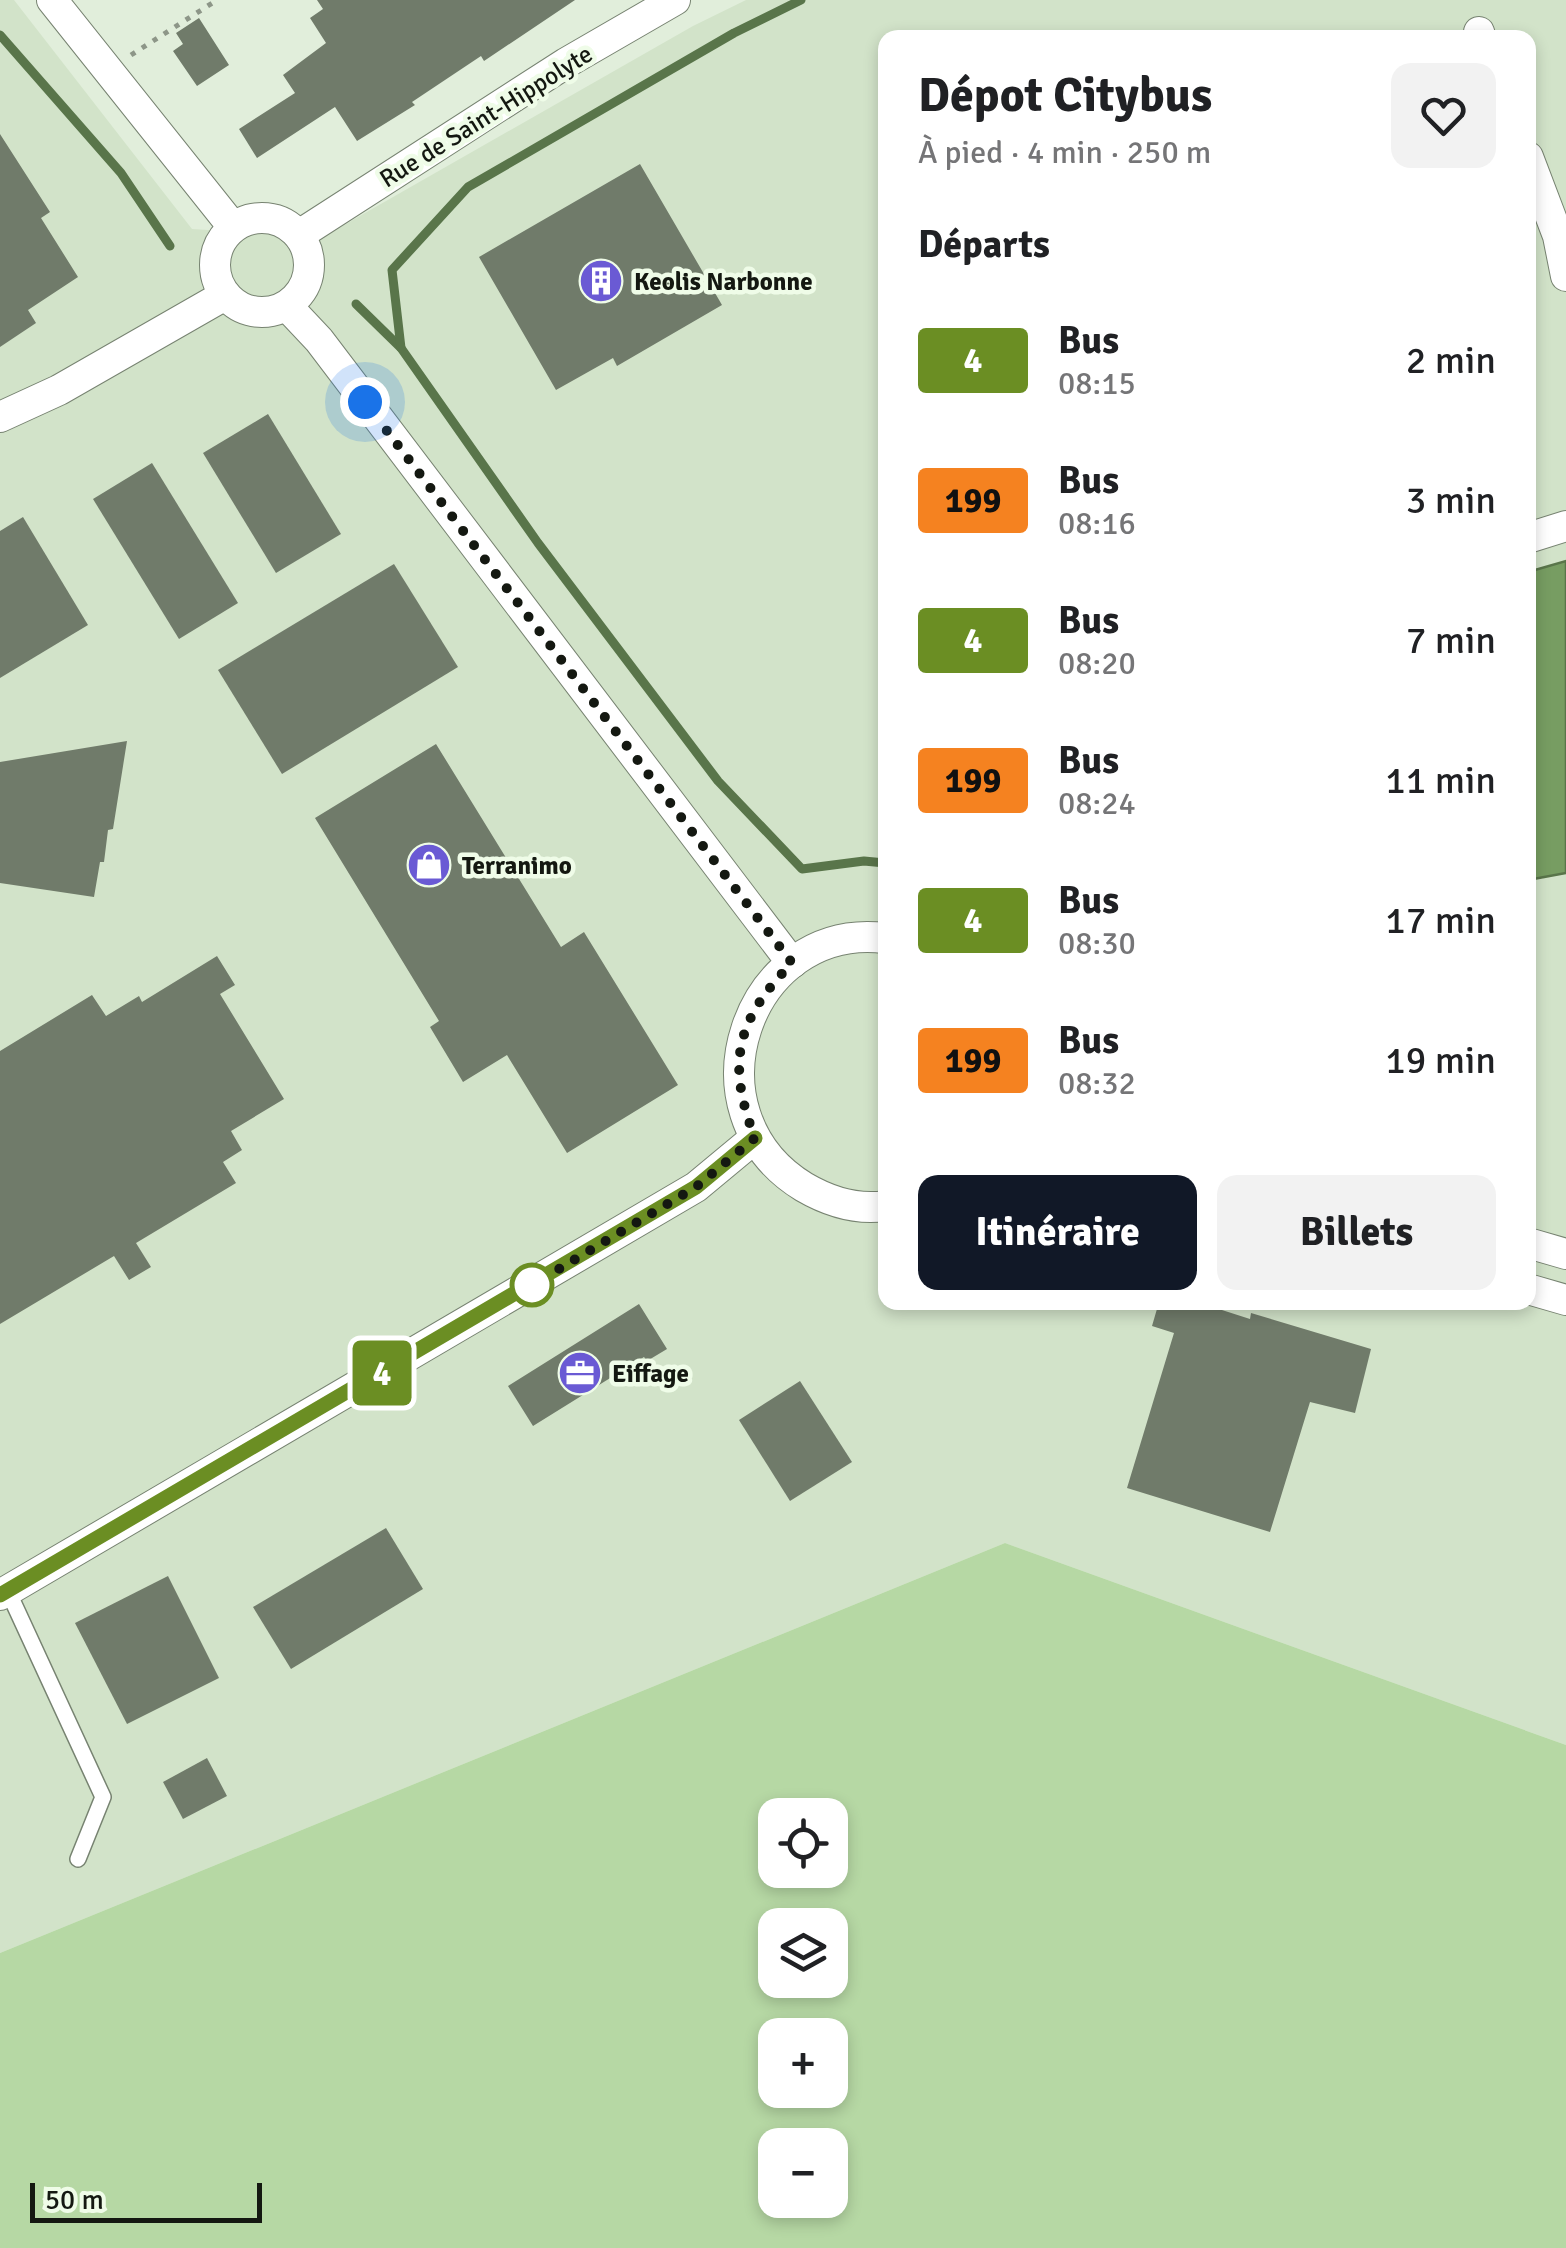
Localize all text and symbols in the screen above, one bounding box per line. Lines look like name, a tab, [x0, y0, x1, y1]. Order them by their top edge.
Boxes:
street label: Rue de Saint-Hippolyte	[374, 38, 598, 194]
button: heart	[1391, 63, 1496, 168]
text: Dépot Citybus	[918, 66, 1212, 125]
text: À pied · 4 min · 250 m	[918, 133, 1211, 172]
text: Départs	[918, 221, 1050, 268]
building icon: Keolis Narbonne	[578, 258, 624, 304]
place label: Keolis Narbonne	[634, 266, 813, 297]
text: Bus	[1058, 317, 1119, 364]
text: 2 min	[1406, 337, 1496, 384]
text: 4	[964, 339, 982, 382]
text: 08:15	[1058, 364, 1136, 403]
your location	[340, 377, 390, 427]
text: Bus	[1058, 457, 1119, 504]
text: 3 min	[1406, 477, 1496, 524]
text: 199	[945, 479, 1001, 522]
text: 08:16	[1058, 504, 1136, 543]
text: Bus	[1058, 597, 1119, 644]
text: 7 min	[1406, 617, 1496, 664]
text: 4	[964, 619, 982, 662]
text: 08:20	[1058, 644, 1136, 683]
text: Bus	[1058, 737, 1119, 784]
text: 11 min	[1385, 757, 1496, 804]
text: 199	[945, 759, 1001, 802]
text: 08:24	[1058, 784, 1136, 823]
shop icon: Terranimo	[406, 842, 452, 888]
place label: Terranimo	[462, 850, 572, 881]
text: Bus	[1058, 877, 1119, 924]
text: 17 min	[1385, 897, 1496, 944]
text: 4	[964, 899, 982, 942]
text: 08:30	[1058, 924, 1136, 963]
text: Bus	[1058, 1017, 1119, 1064]
text: 19 min	[1385, 1037, 1496, 1084]
text: 199	[945, 1039, 1001, 1082]
text: 08:32	[1058, 1064, 1136, 1103]
button: Itinéraire	[918, 1175, 1197, 1290]
button: Billets	[1217, 1175, 1496, 1290]
unlabelled marker	[511, 1264, 553, 1306]
line badge: 4	[350, 1340, 414, 1406]
office icon: Eiffage	[557, 1350, 603, 1396]
text: 4	[373, 1352, 391, 1395]
place label: Eiffage	[612, 1358, 689, 1389]
map controls	[758, 1798, 848, 2218]
button: locate	[758, 1798, 848, 1888]
button: layers	[758, 1908, 848, 1998]
button: +	[758, 2018, 848, 2108]
button: −	[758, 2128, 848, 2218]
scale bar	[30, 2178, 262, 2222]
text: 50 m	[45, 2183, 104, 2217]

